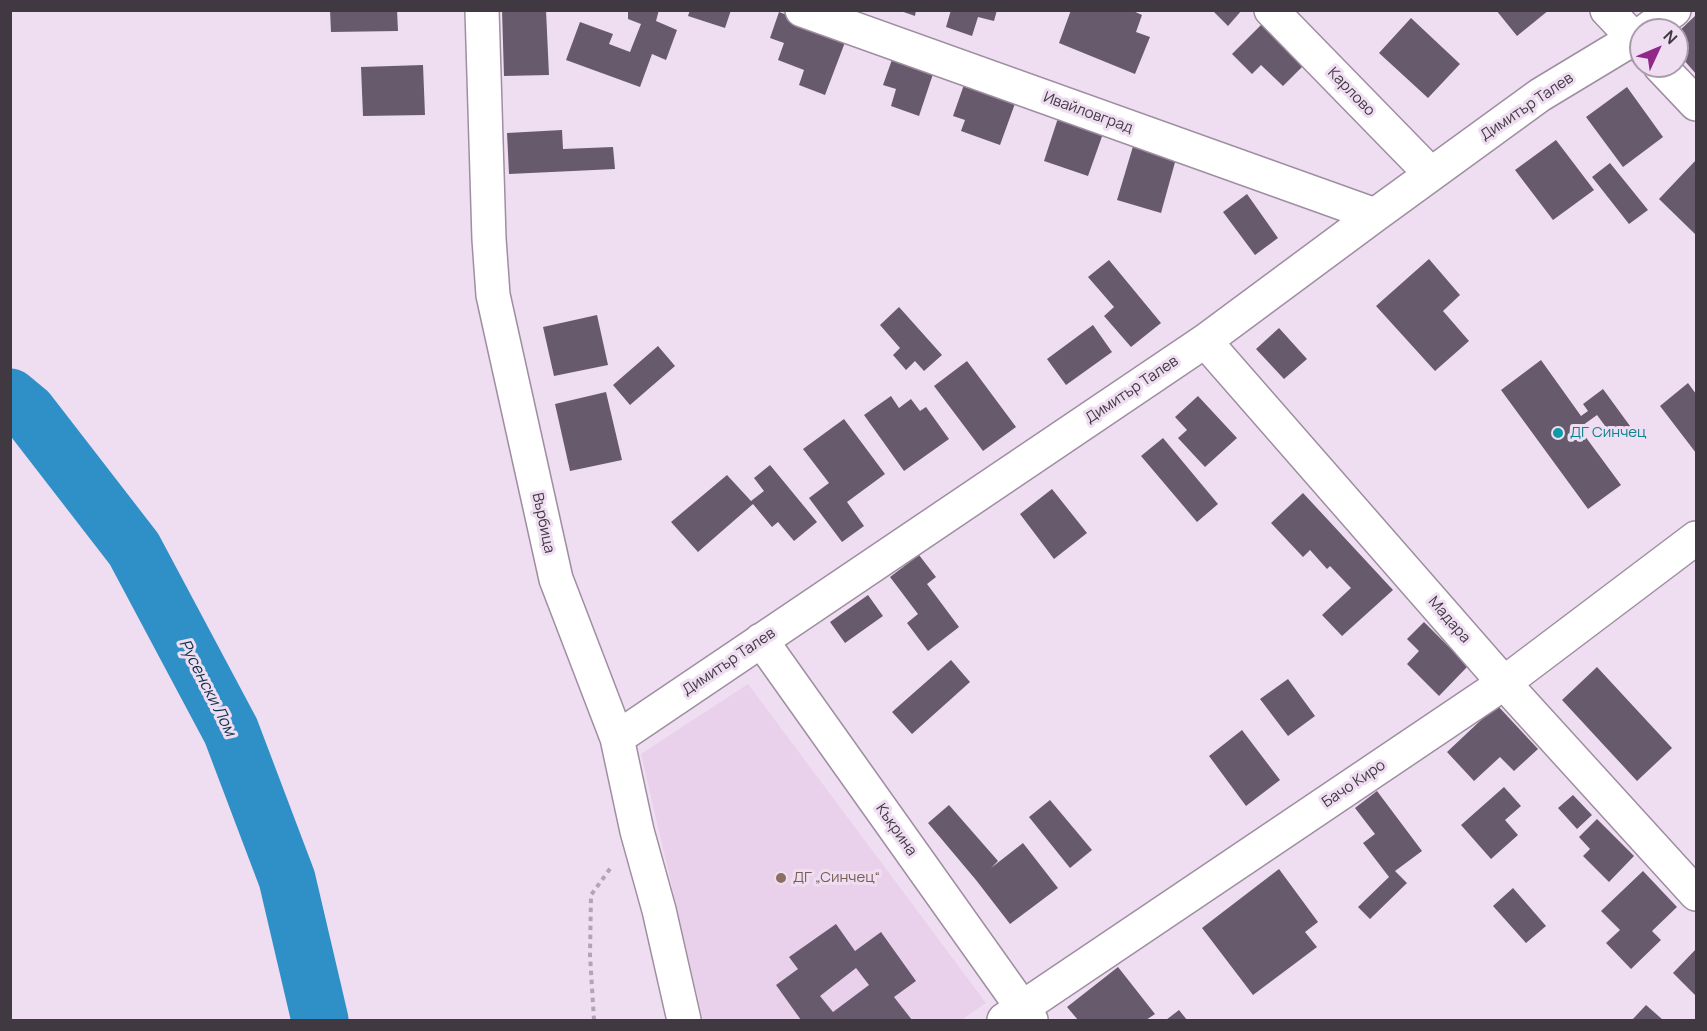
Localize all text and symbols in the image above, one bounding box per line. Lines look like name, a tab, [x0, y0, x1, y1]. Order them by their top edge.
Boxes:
north arrow	[1629, 18, 1689, 78]
text: N	[1659, 25, 1682, 49]
street label: Карлово	[1324, 64, 1378, 120]
street label: Димитър Талев	[1477, 69, 1577, 145]
street label: Ивайловград	[1041, 88, 1135, 138]
street label: Димитър Талев	[1082, 352, 1182, 428]
place label: ДГ Синчец	[1570, 424, 1646, 442]
marker: ДГ Синчец	[1551, 426, 1565, 440]
street label: Върбица	[528, 491, 558, 555]
street label: Мадара	[1424, 593, 1474, 647]
street label: Димитър Талев	[679, 624, 779, 700]
water label: Русенски Лом	[174, 636, 240, 740]
street label: Бачо Киро	[1319, 756, 1389, 812]
street label: Къкрина	[872, 801, 920, 859]
place label: ДГ „Синчец“	[793, 869, 880, 887]
marker: ДГ „Синчец“	[774, 871, 788, 885]

